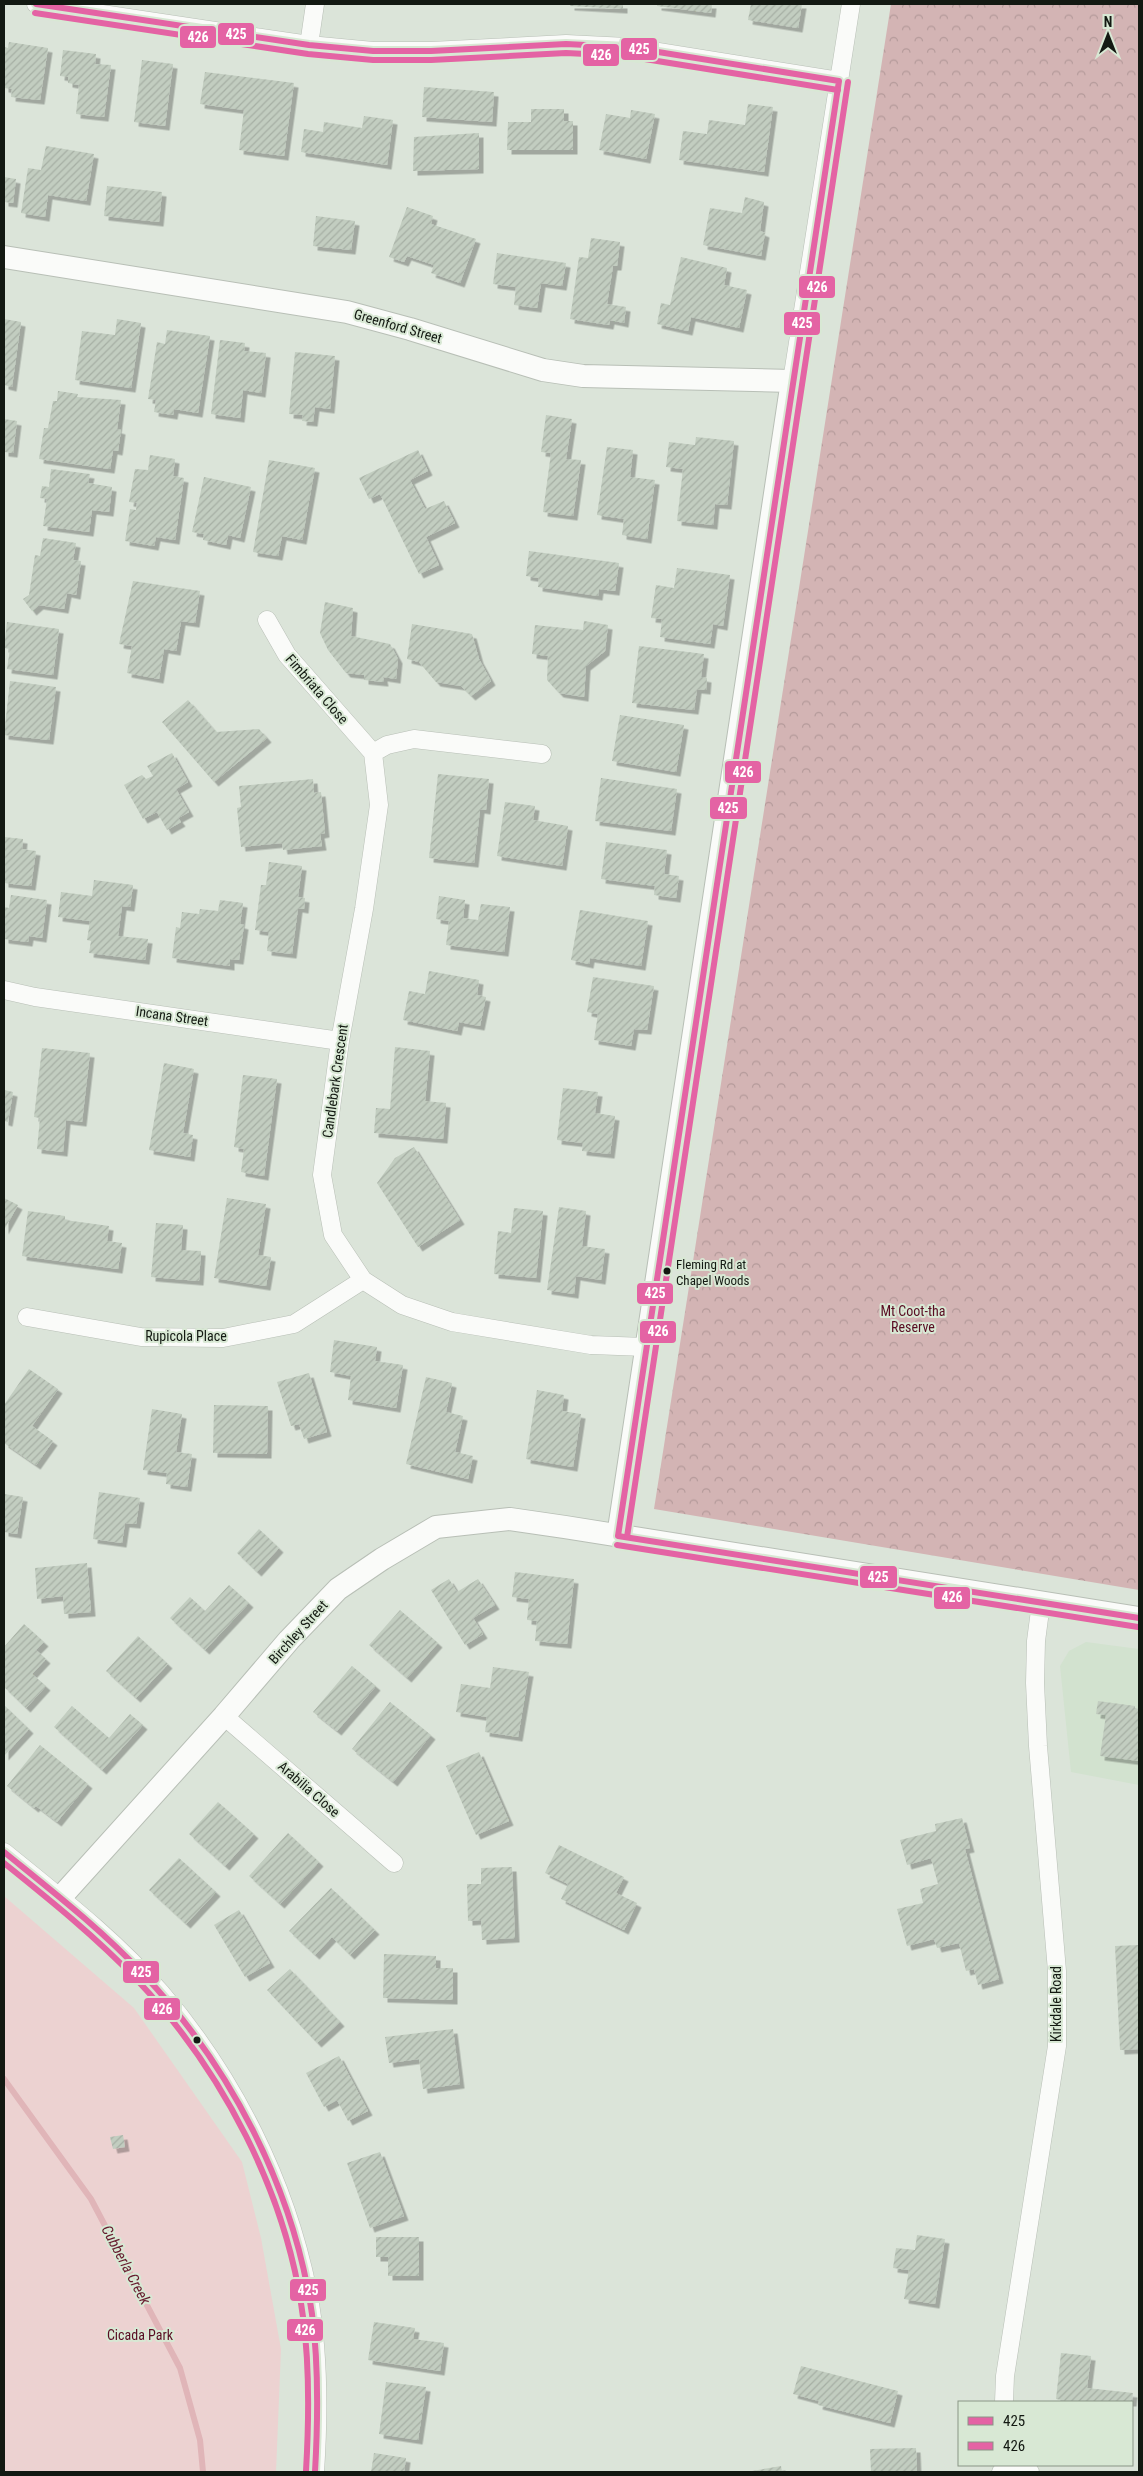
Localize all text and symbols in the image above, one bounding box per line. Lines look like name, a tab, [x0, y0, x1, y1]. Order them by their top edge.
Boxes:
north arrow	[1083, 10, 1133, 60]
text: N	[1104, 14, 1112, 30]
line badge: 425	[217, 22, 255, 46]
line badge: 426	[179, 25, 217, 49]
text: 425	[225, 26, 247, 42]
text: 426	[187, 29, 209, 45]
line badge: 425	[620, 37, 658, 61]
text: 425	[628, 41, 650, 57]
line badge: 426	[582, 43, 620, 67]
text: 426	[590, 47, 612, 63]
line badge: 426	[798, 275, 836, 299]
text: 426	[806, 279, 828, 295]
street label: Greenford Street	[352, 306, 444, 346]
line badge: 425	[783, 311, 821, 336]
text: 425	[791, 315, 813, 331]
street label: Fimbriata Close	[283, 651, 352, 727]
line badge: 426	[724, 760, 762, 784]
text: 426	[732, 764, 754, 780]
line badge: 425	[709, 796, 748, 820]
text: 425	[717, 800, 739, 816]
street label: Incana Street	[135, 1003, 209, 1029]
street label: Candlebark Crescent	[319, 1023, 351, 1139]
place label: Fleming Rd at Chapel Woods	[676, 1257, 750, 1288]
marker: Fleming Rd at Chapel Woods	[662, 1266, 672, 1276]
line badge: 425	[636, 1282, 674, 1305]
text: 425	[644, 1285, 666, 1301]
park label: Mt Coot-tha Reserve	[880, 1303, 946, 1335]
line badge: 426	[639, 1320, 677, 1344]
text: 426	[647, 1323, 669, 1339]
street label: Rupicola Place	[145, 1328, 227, 1344]
line badge: 425	[859, 1565, 898, 1589]
text: 425	[867, 1569, 889, 1585]
line badge: 426	[933, 1586, 971, 1610]
text: 426	[941, 1589, 963, 1605]
street label: Birchley Street	[265, 1597, 331, 1667]
street label: Arabilia Close	[275, 1758, 343, 1820]
line badge: 425	[122, 1960, 160, 1984]
text: 425	[130, 1964, 152, 1980]
street label: Kirkdale Road	[1048, 1966, 1064, 2042]
line badge: 426	[143, 1997, 181, 2021]
text: 426	[151, 2001, 173, 2017]
unlabelled marker	[192, 2035, 202, 2045]
water label: Cubberla Creek	[98, 2222, 155, 2308]
line badge: 425	[289, 2278, 327, 2302]
text: 425	[297, 2282, 319, 2298]
line badge: 426	[286, 2318, 324, 2342]
text: 426	[294, 2322, 316, 2338]
park label: Cicada Park	[107, 2327, 174, 2343]
legend	[958, 2401, 1133, 2466]
text: 425	[1003, 2412, 1025, 2430]
text: 426	[1003, 2437, 1025, 2455]

